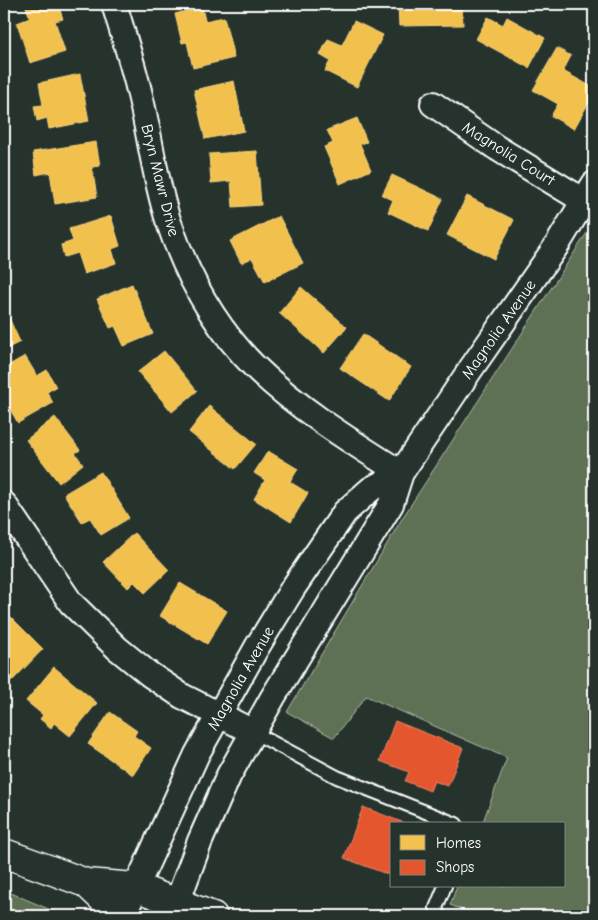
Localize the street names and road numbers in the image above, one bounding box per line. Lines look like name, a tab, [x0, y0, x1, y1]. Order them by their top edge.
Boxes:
street label: Magnolia Court	[459, 118, 558, 190]
street label: Bryn Mawr Drive	[137, 122, 183, 238]
street label: Magnolia Avenue	[458, 277, 540, 383]
street label: Magnolia Avenue	[204, 623, 278, 734]

